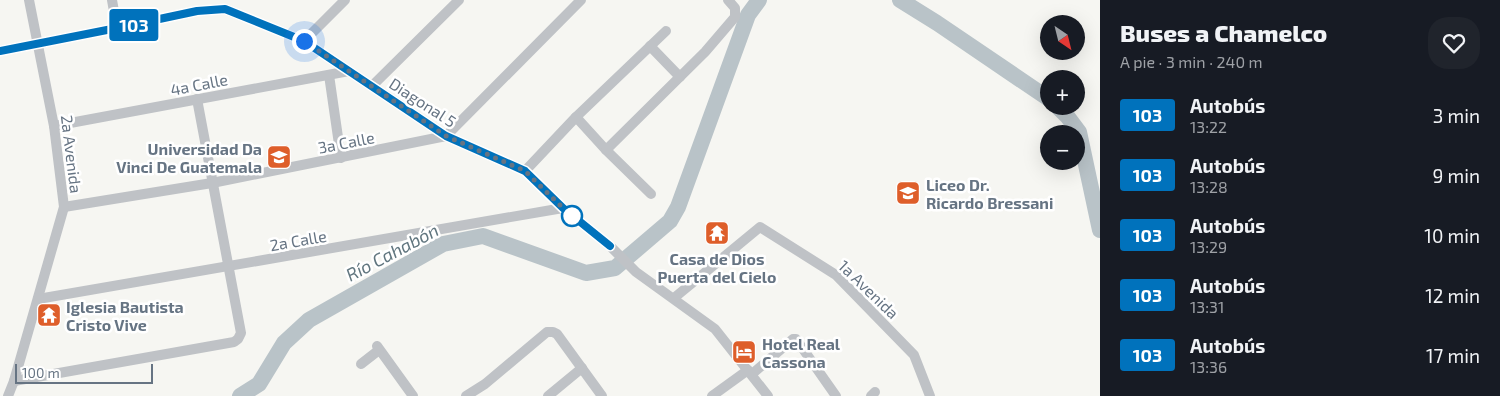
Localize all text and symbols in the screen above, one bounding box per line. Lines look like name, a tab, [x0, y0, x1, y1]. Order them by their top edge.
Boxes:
line badge: 103	[105, 9, 163, 41]
text: 103	[119, 14, 149, 36]
north arrow	[1040, 15, 1085, 60]
map controls	[1040, 15, 1085, 170]
button: heart	[1428, 17, 1480, 69]
text: Buses a Chamelco	[1120, 18, 1327, 47]
your location	[292, 29, 317, 54]
text: A pie · 3 min · 240 m	[1120, 52, 1263, 71]
street label: 4a Calle	[169, 69, 229, 99]
button: +	[1040, 70, 1085, 115]
street label: Diagonal 5	[386, 73, 460, 131]
text: Autobús	[1190, 94, 1265, 117]
text: 103	[1133, 104, 1162, 126]
text: 3 min	[1433, 104, 1480, 127]
street label: 2a Avenida	[58, 114, 86, 194]
text: 13:22	[1190, 117, 1227, 136]
button: −	[1040, 125, 1085, 170]
street label: 3a Calle	[316, 127, 376, 157]
place label: Universidad Da Vinci De Guatemala	[116, 139, 262, 176]
school or university icon: Universidad Da Vinci De Guatemala	[266, 144, 292, 170]
text: Autobús	[1190, 154, 1265, 177]
text: 103	[1133, 164, 1162, 186]
text: 9 min	[1432, 164, 1480, 187]
place label: Liceo Dr. Ricardo Bressani	[926, 175, 1053, 212]
text: 13:28	[1190, 177, 1228, 196]
school or university icon: Liceo Dr. Ricardo Bressani	[895, 180, 921, 206]
unlabelled marker	[561, 205, 583, 227]
text: Autobús	[1190, 214, 1265, 237]
water label: Río Cahabón	[342, 218, 442, 286]
temple icon: Casa de Dios Puerta del Cielo	[704, 220, 730, 246]
text: 103	[1133, 224, 1162, 246]
text: 10 min	[1424, 224, 1480, 247]
street label: 2a Calle	[268, 226, 328, 254]
text: 13:29	[1190, 237, 1227, 256]
place label: Casa de Dios Puerta del Cielo	[658, 249, 776, 286]
street label: 1a Avenida	[835, 256, 903, 322]
text: Autobús	[1190, 274, 1265, 297]
text: 103	[1133, 284, 1162, 306]
text: 12 min	[1425, 284, 1480, 307]
place label: Iglesia Bautista Cristo Vive	[66, 297, 184, 334]
text: 13:31	[1190, 297, 1224, 316]
temple icon: Iglesia Bautista Cristo Vive	[36, 302, 62, 328]
place label: Hotel Real Cassona	[762, 334, 841, 371]
text: Autobús	[1190, 334, 1265, 357]
hotel icon: Hotel Real Cassona	[731, 339, 757, 365]
text: 103	[1133, 344, 1162, 366]
text: 17 min	[1426, 344, 1480, 367]
text: 13:36	[1190, 357, 1227, 376]
scale bar	[15, 361, 152, 384]
text: 100 m	[22, 364, 60, 381]

